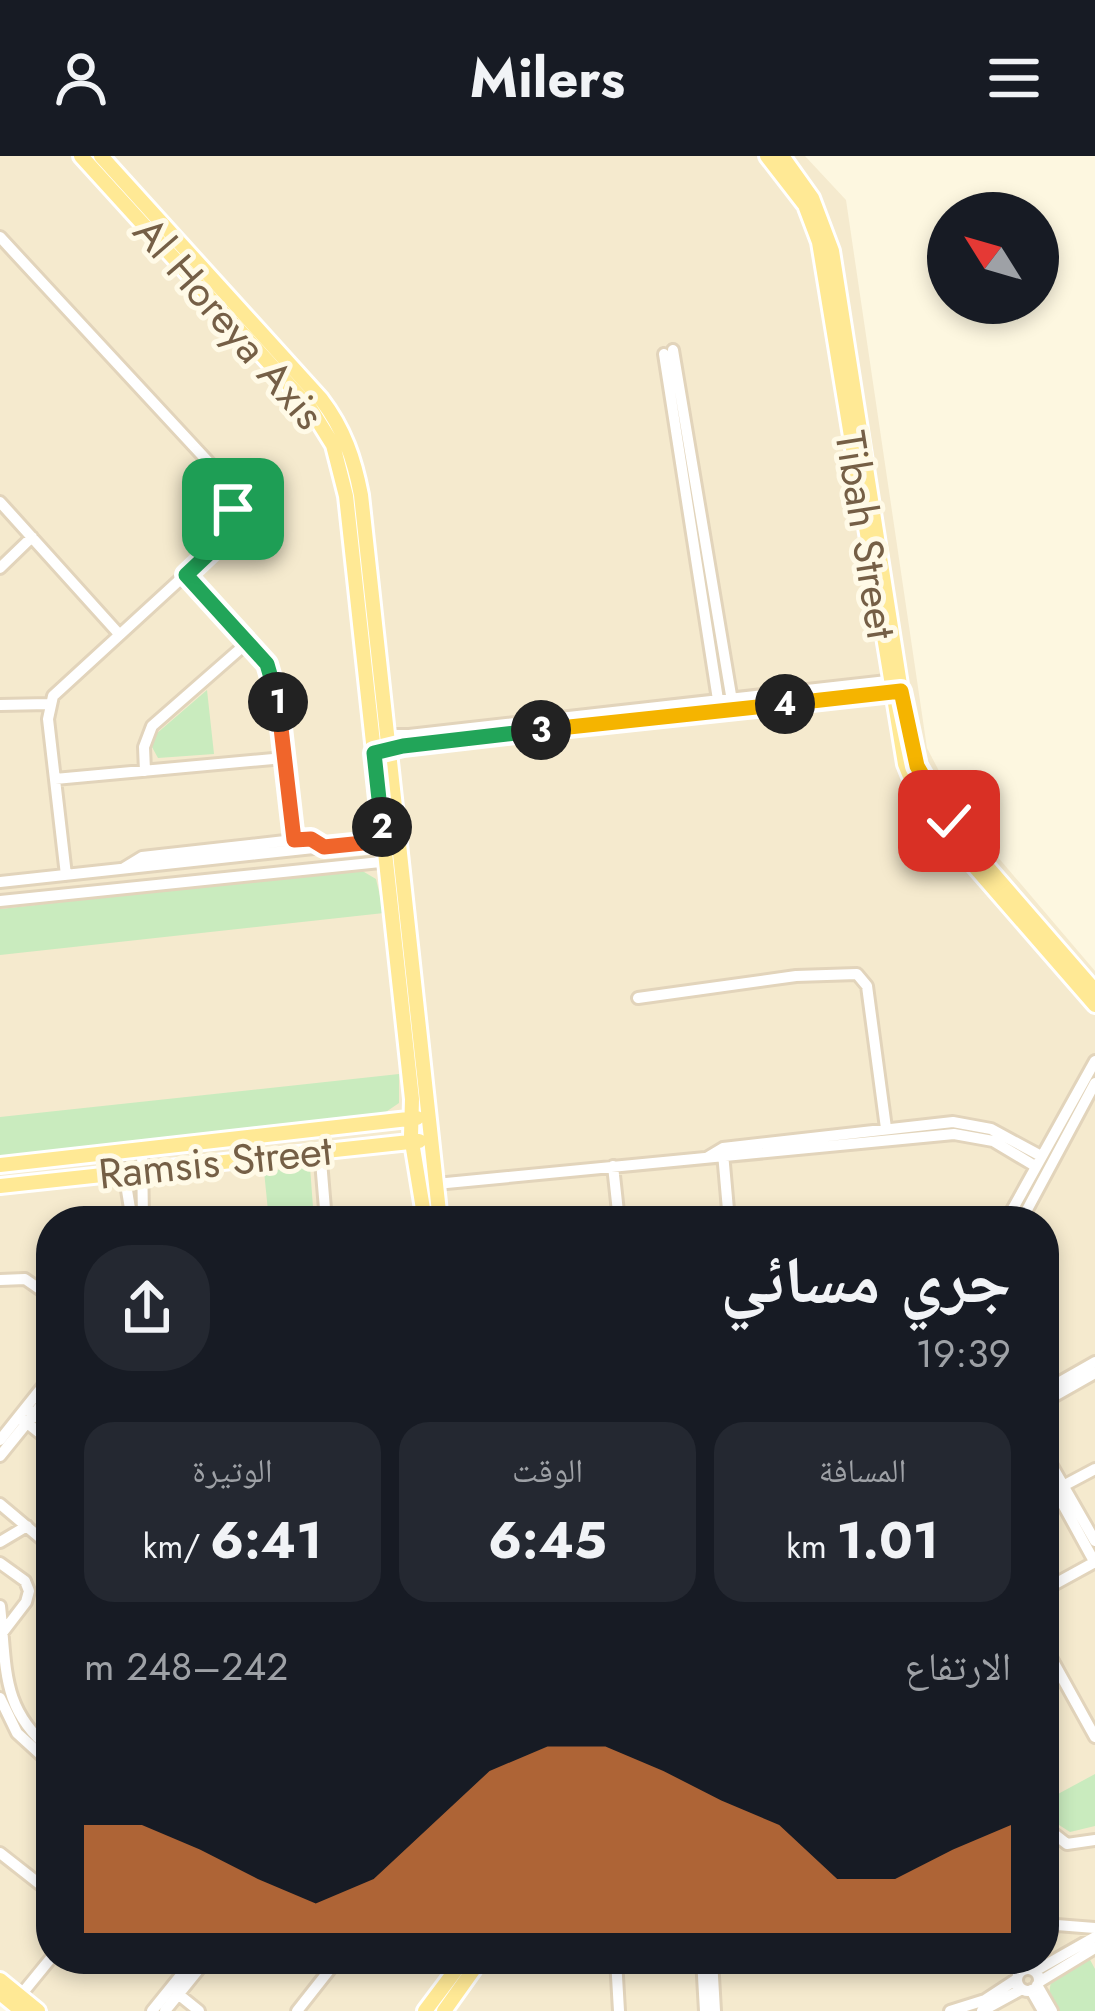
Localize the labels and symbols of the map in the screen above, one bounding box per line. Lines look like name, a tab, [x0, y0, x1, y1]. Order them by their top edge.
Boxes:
north arrow	[927, 192, 1059, 324]
street label: Al Horeya Axis	[119, 203, 339, 443]
street label: Tibah Street	[819, 427, 913, 643]
pin	[182, 458, 284, 560]
pin: 1	[248, 672, 308, 732]
pin: 4	[755, 674, 815, 734]
pin: 3	[511, 700, 571, 760]
pin	[898, 770, 1000, 872]
pin: 2	[352, 797, 412, 857]
street label: Ramsis Street	[95, 1119, 335, 1205]

